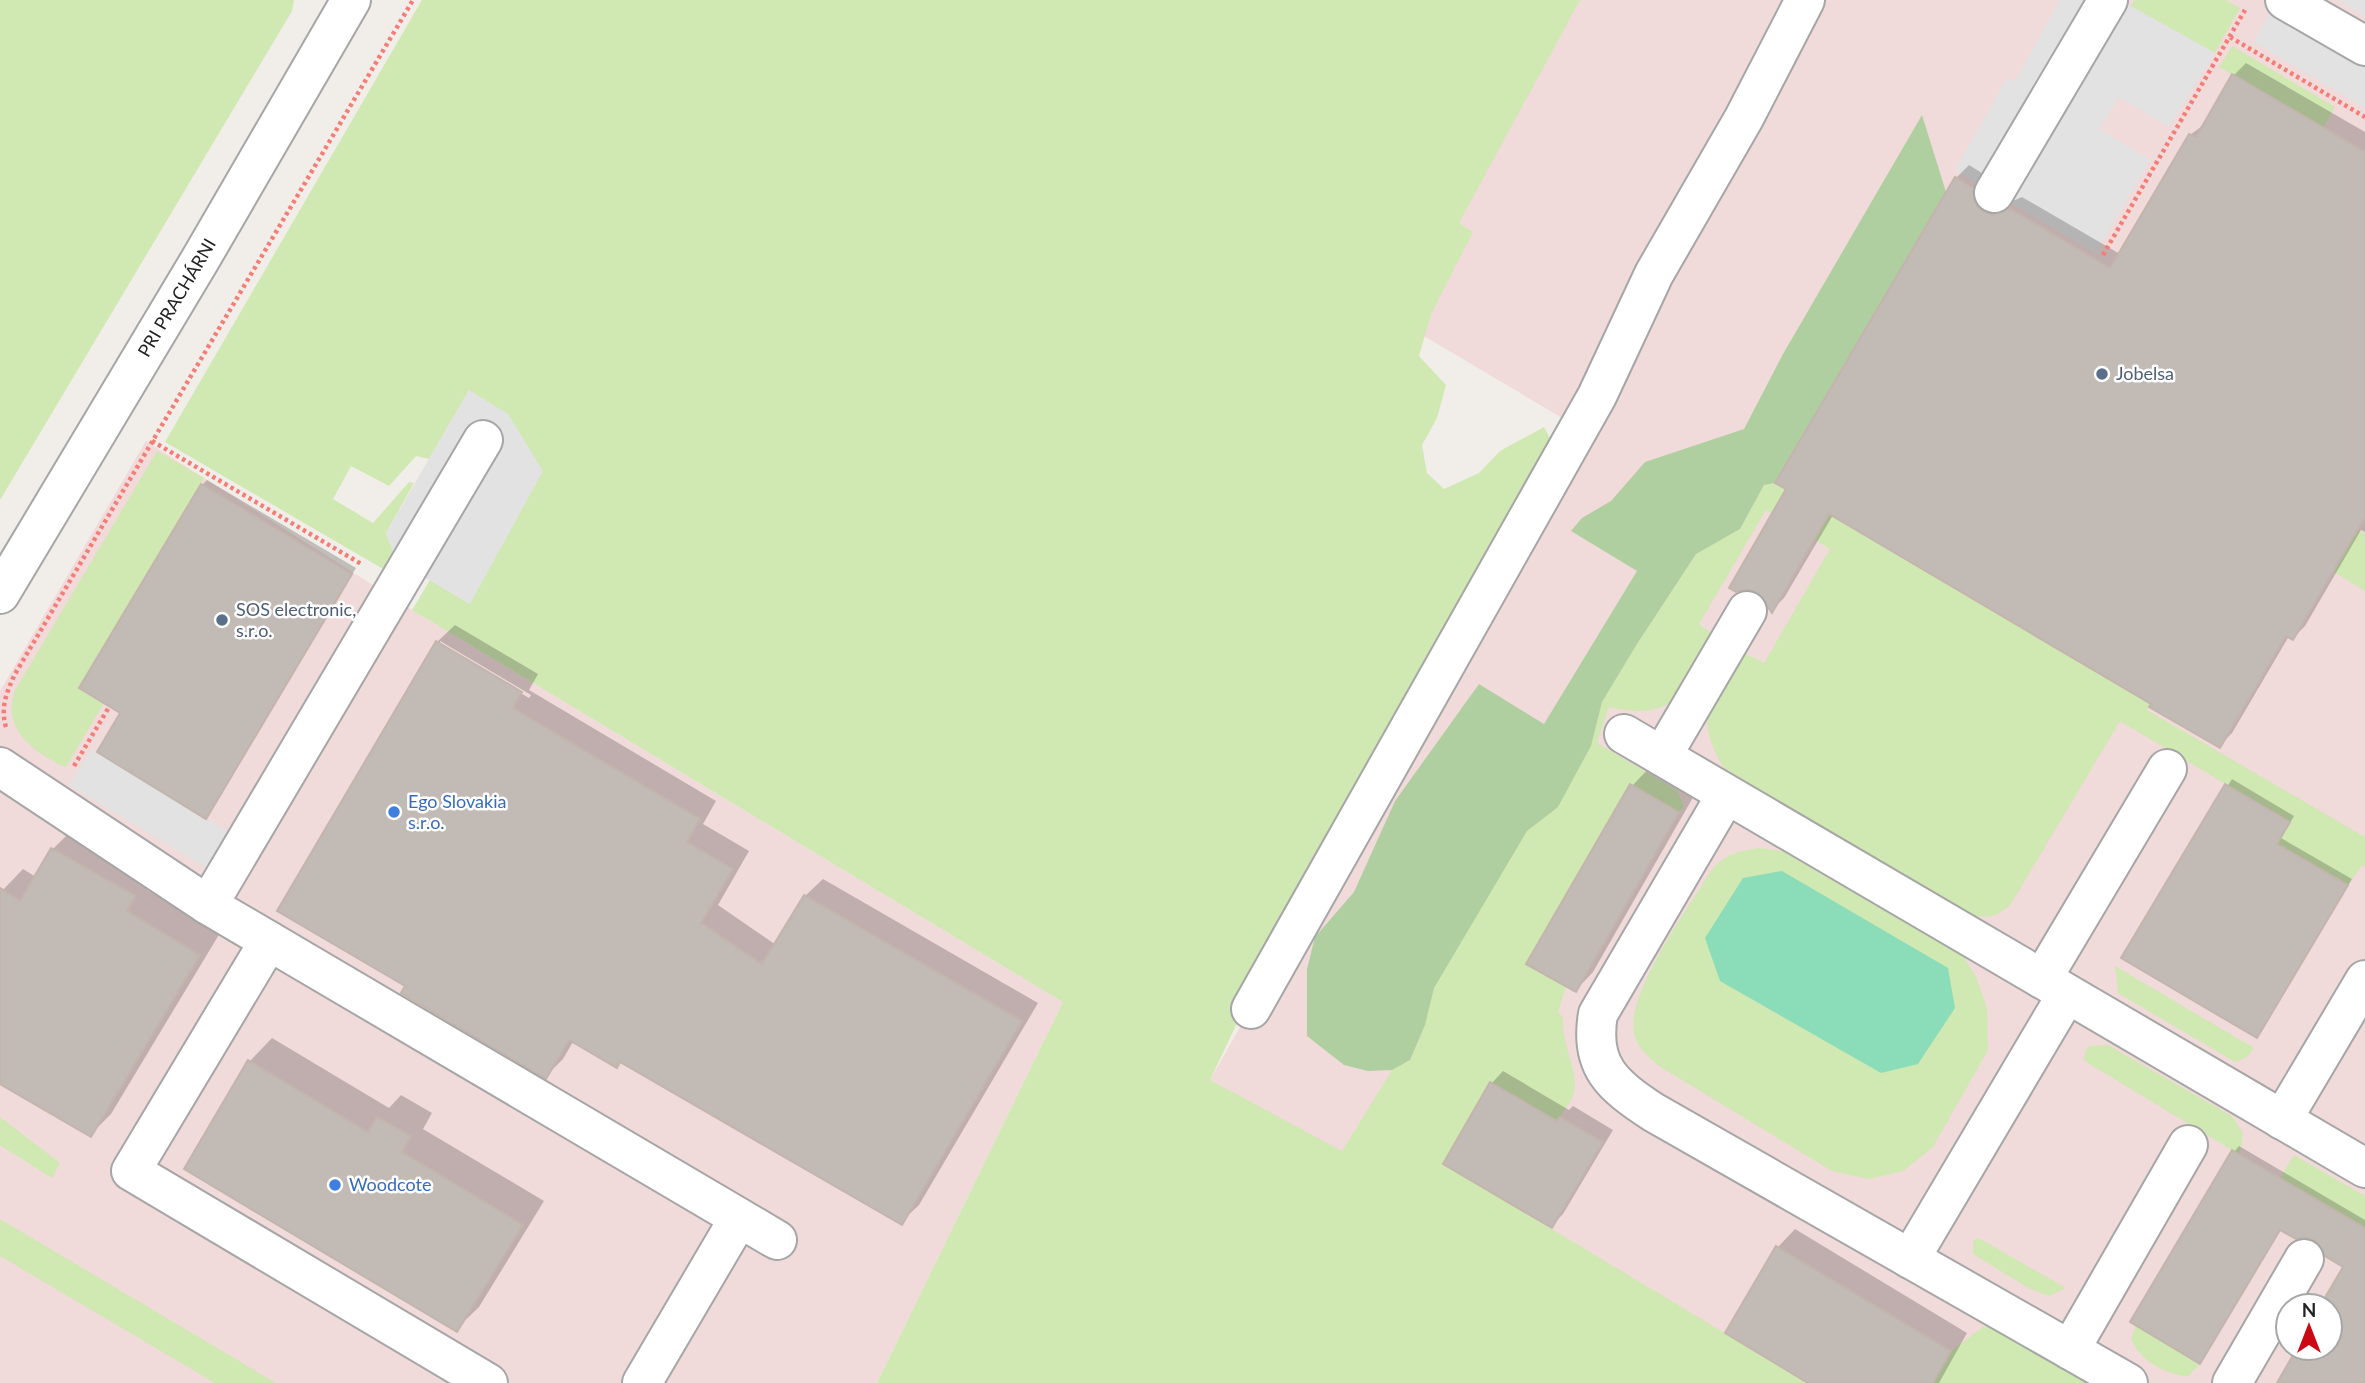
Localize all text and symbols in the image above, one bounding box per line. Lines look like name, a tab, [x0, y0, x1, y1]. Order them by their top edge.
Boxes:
street label: PRI PRACHÁRNI	[133, 234, 220, 361]
place label: Jobelsa	[2116, 362, 2174, 384]
marker: Jobelsa	[2094, 366, 2110, 382]
place label: SOS electronic, s.r.o.	[236, 598, 356, 641]
marker: SOS electronic, s.r.o.	[214, 612, 230, 628]
place label: Ego Slovakia s.r.o.	[408, 790, 506, 833]
marker: Ego Slovakia s.r.o.	[386, 804, 402, 820]
place label: Woodcote	[349, 1173, 432, 1195]
marker: Woodcote	[327, 1177, 343, 1193]
north arrow	[2274, 1292, 2344, 1362]
text: N	[2302, 1298, 2316, 1321]

